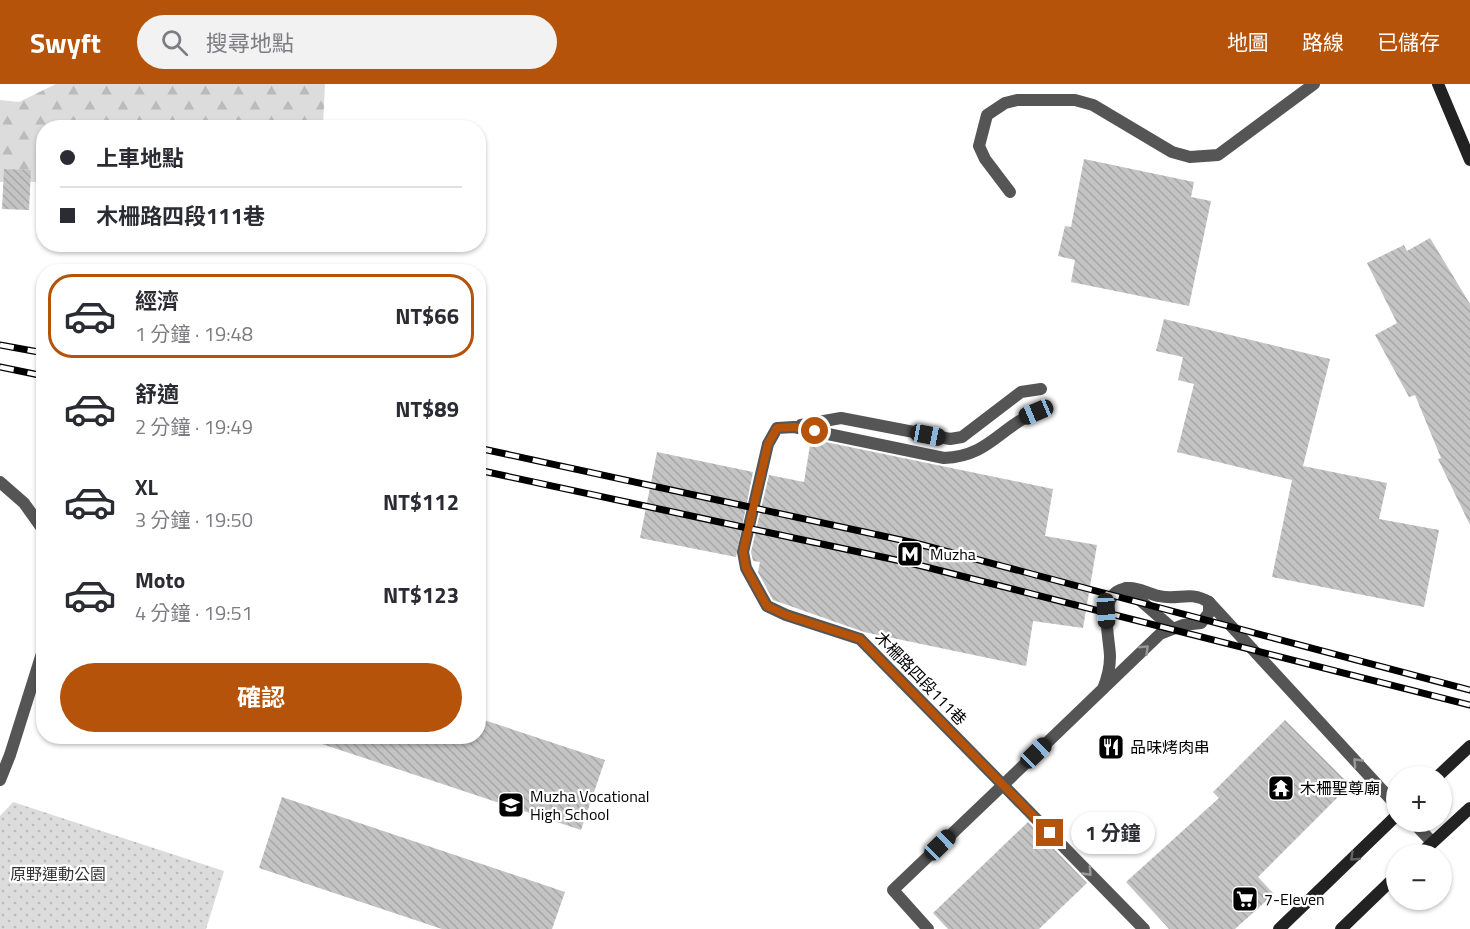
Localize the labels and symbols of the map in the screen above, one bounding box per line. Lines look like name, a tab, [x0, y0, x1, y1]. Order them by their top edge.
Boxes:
car	[1016, 397, 1056, 427]
route start	[801, 417, 828, 444]
car	[909, 423, 947, 447]
metro station icon: Muzha	[895, 539, 925, 569]
place label: Muzha	[930, 542, 976, 566]
car	[1096, 593, 1116, 629]
street label: 木柵路四段111巷	[870, 625, 972, 731]
one-way arrow	[1138, 645, 1149, 656]
restaurant icon: 品味烤肉串	[1096, 732, 1126, 762]
car	[1017, 734, 1055, 772]
place label: 品味烤肉串	[1130, 735, 1210, 759]
one-way arrow	[1353, 759, 1364, 770]
temple icon: 木柵聖尊廟	[1266, 773, 1296, 803]
place label: 木柵聖尊廟	[1300, 776, 1380, 800]
place label: Muzha Vocational High School	[530, 784, 649, 826]
school or university icon: Muzha Vocational High School	[496, 790, 526, 820]
callout: 1 分鐘	[1071, 812, 1155, 854]
route end	[1036, 819, 1063, 846]
car	[921, 826, 959, 864]
one-way arrow	[1351, 849, 1362, 860]
park label: 原野運動公園	[10, 862, 106, 886]
one-way arrow	[1080, 864, 1091, 875]
supermarket icon: 7-Eleven	[1230, 884, 1260, 914]
place label: 7-Eleven	[1264, 887, 1325, 911]

